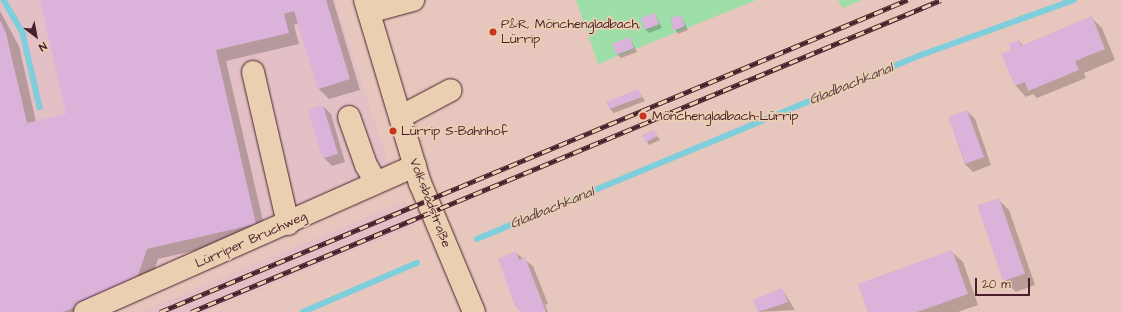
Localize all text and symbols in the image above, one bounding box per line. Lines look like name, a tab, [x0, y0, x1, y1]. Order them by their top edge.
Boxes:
north arrow	[16, 16, 56, 56]
place label: P&R, Mönchengladbach, Lürrip	[501, 17, 640, 48]
marker: P&R, Mönchengladbach, Lürrip	[488, 27, 498, 37]
text: N	[36, 38, 50, 55]
water label: Gladbachkanal	[807, 60, 895, 108]
place label: Mönchengladbach-Lürrip	[652, 108, 799, 124]
marker: Mönchengladbach-Lürrip	[637, 110, 649, 122]
place label: Lürrip S-Bahnhof	[401, 123, 508, 139]
marker: Lürrip S-Bahnhof	[388, 126, 398, 136]
street label: Volksbadstraße	[406, 156, 454, 250]
water label: Gladbachkanal	[508, 184, 596, 232]
street label: Lürriper Bruchweg	[193, 208, 309, 272]
scale bar	[977, 270, 1032, 296]
text: 20 m	[982, 276, 1011, 293]

